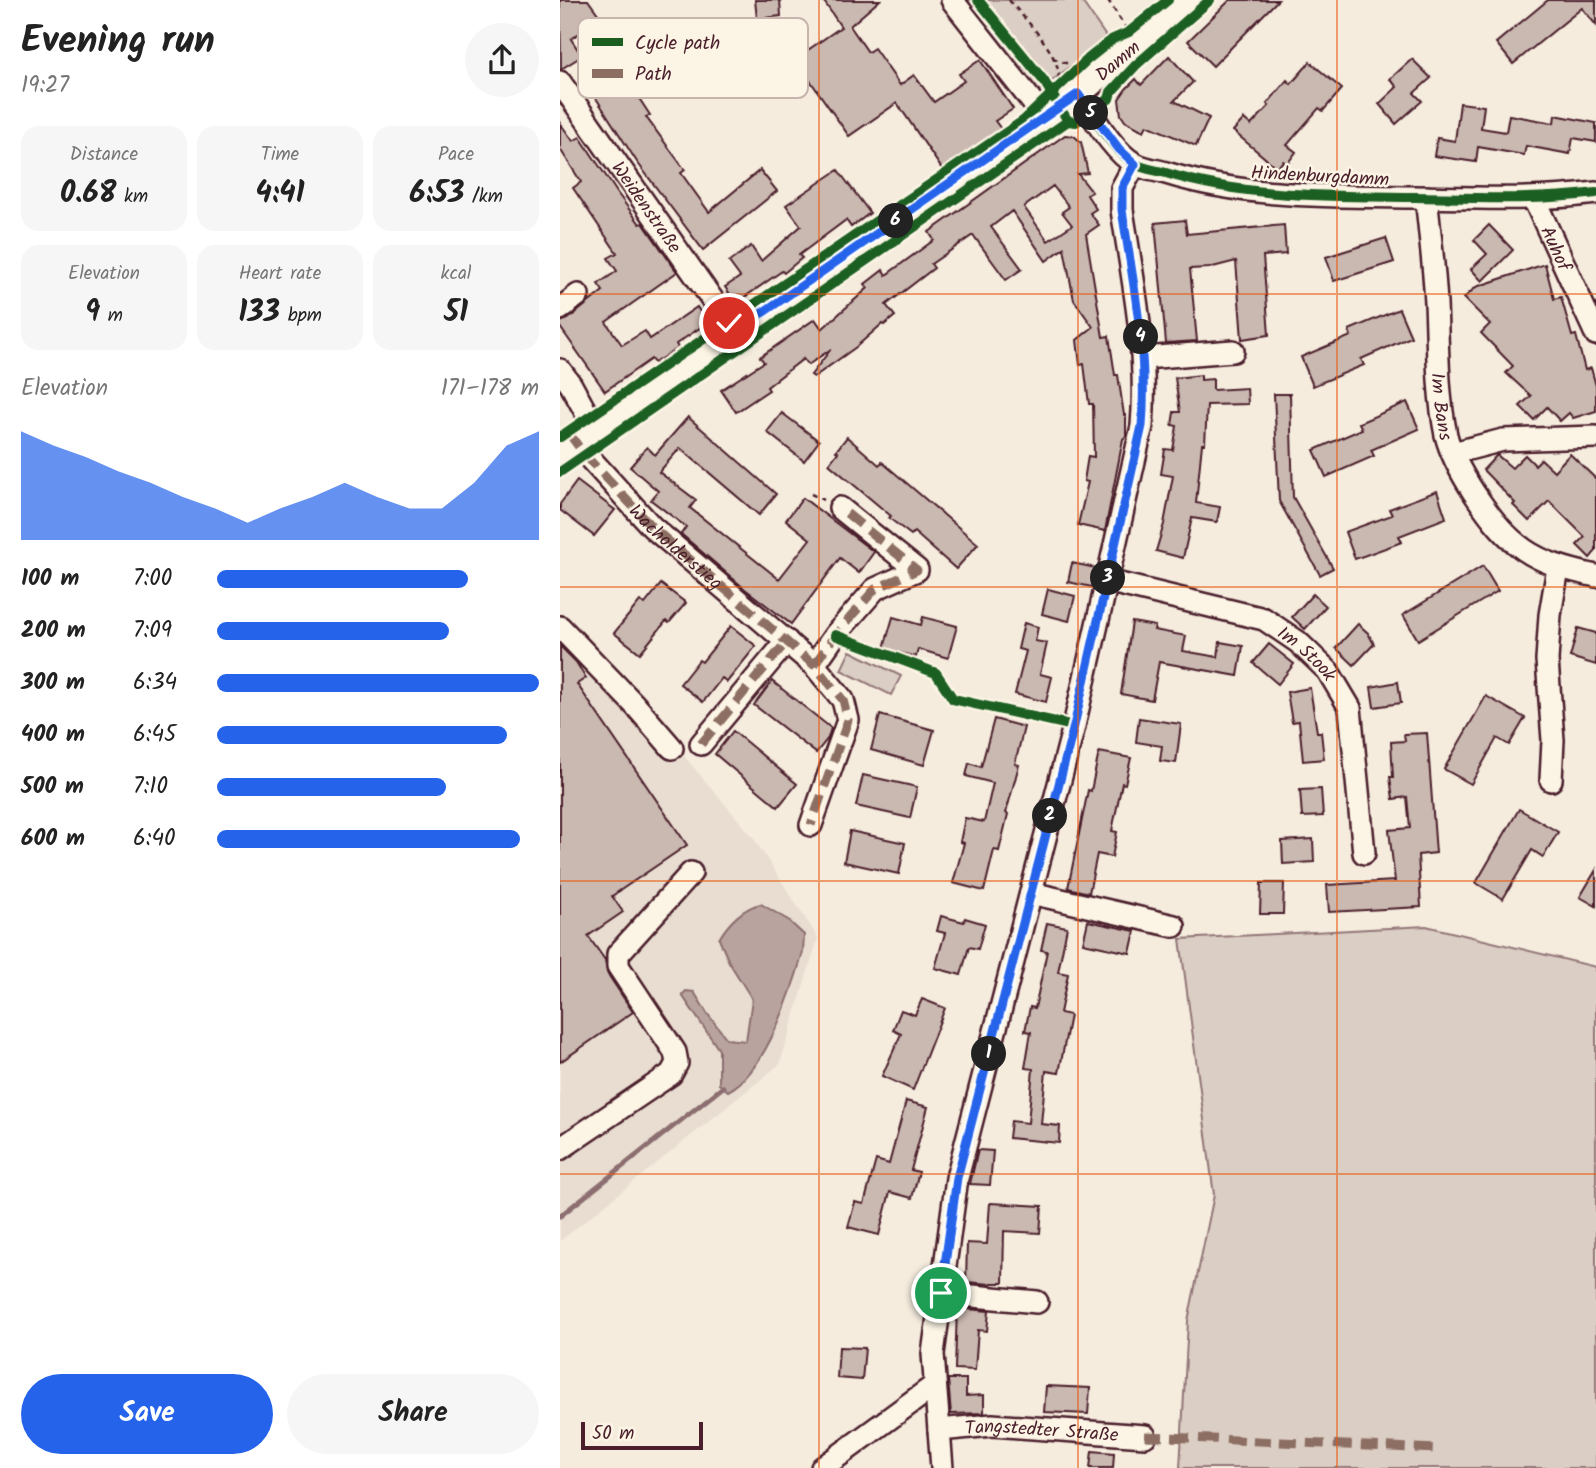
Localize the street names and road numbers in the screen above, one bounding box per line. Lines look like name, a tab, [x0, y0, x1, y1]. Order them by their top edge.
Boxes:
street label: Damm	[1089, 34, 1148, 90]
street label: Weidenstraße	[603, 155, 689, 260]
street label: Hindenburgdamm	[1250, 158, 1390, 196]
street label: Auhof	[1531, 221, 1579, 278]
street label: Im Bans	[1422, 372, 1460, 444]
street label: Wacholderstieg	[621, 498, 729, 598]
street label: Im Stook	[1271, 619, 1344, 687]
street label: Tangstedter Straße	[964, 1412, 1120, 1451]

